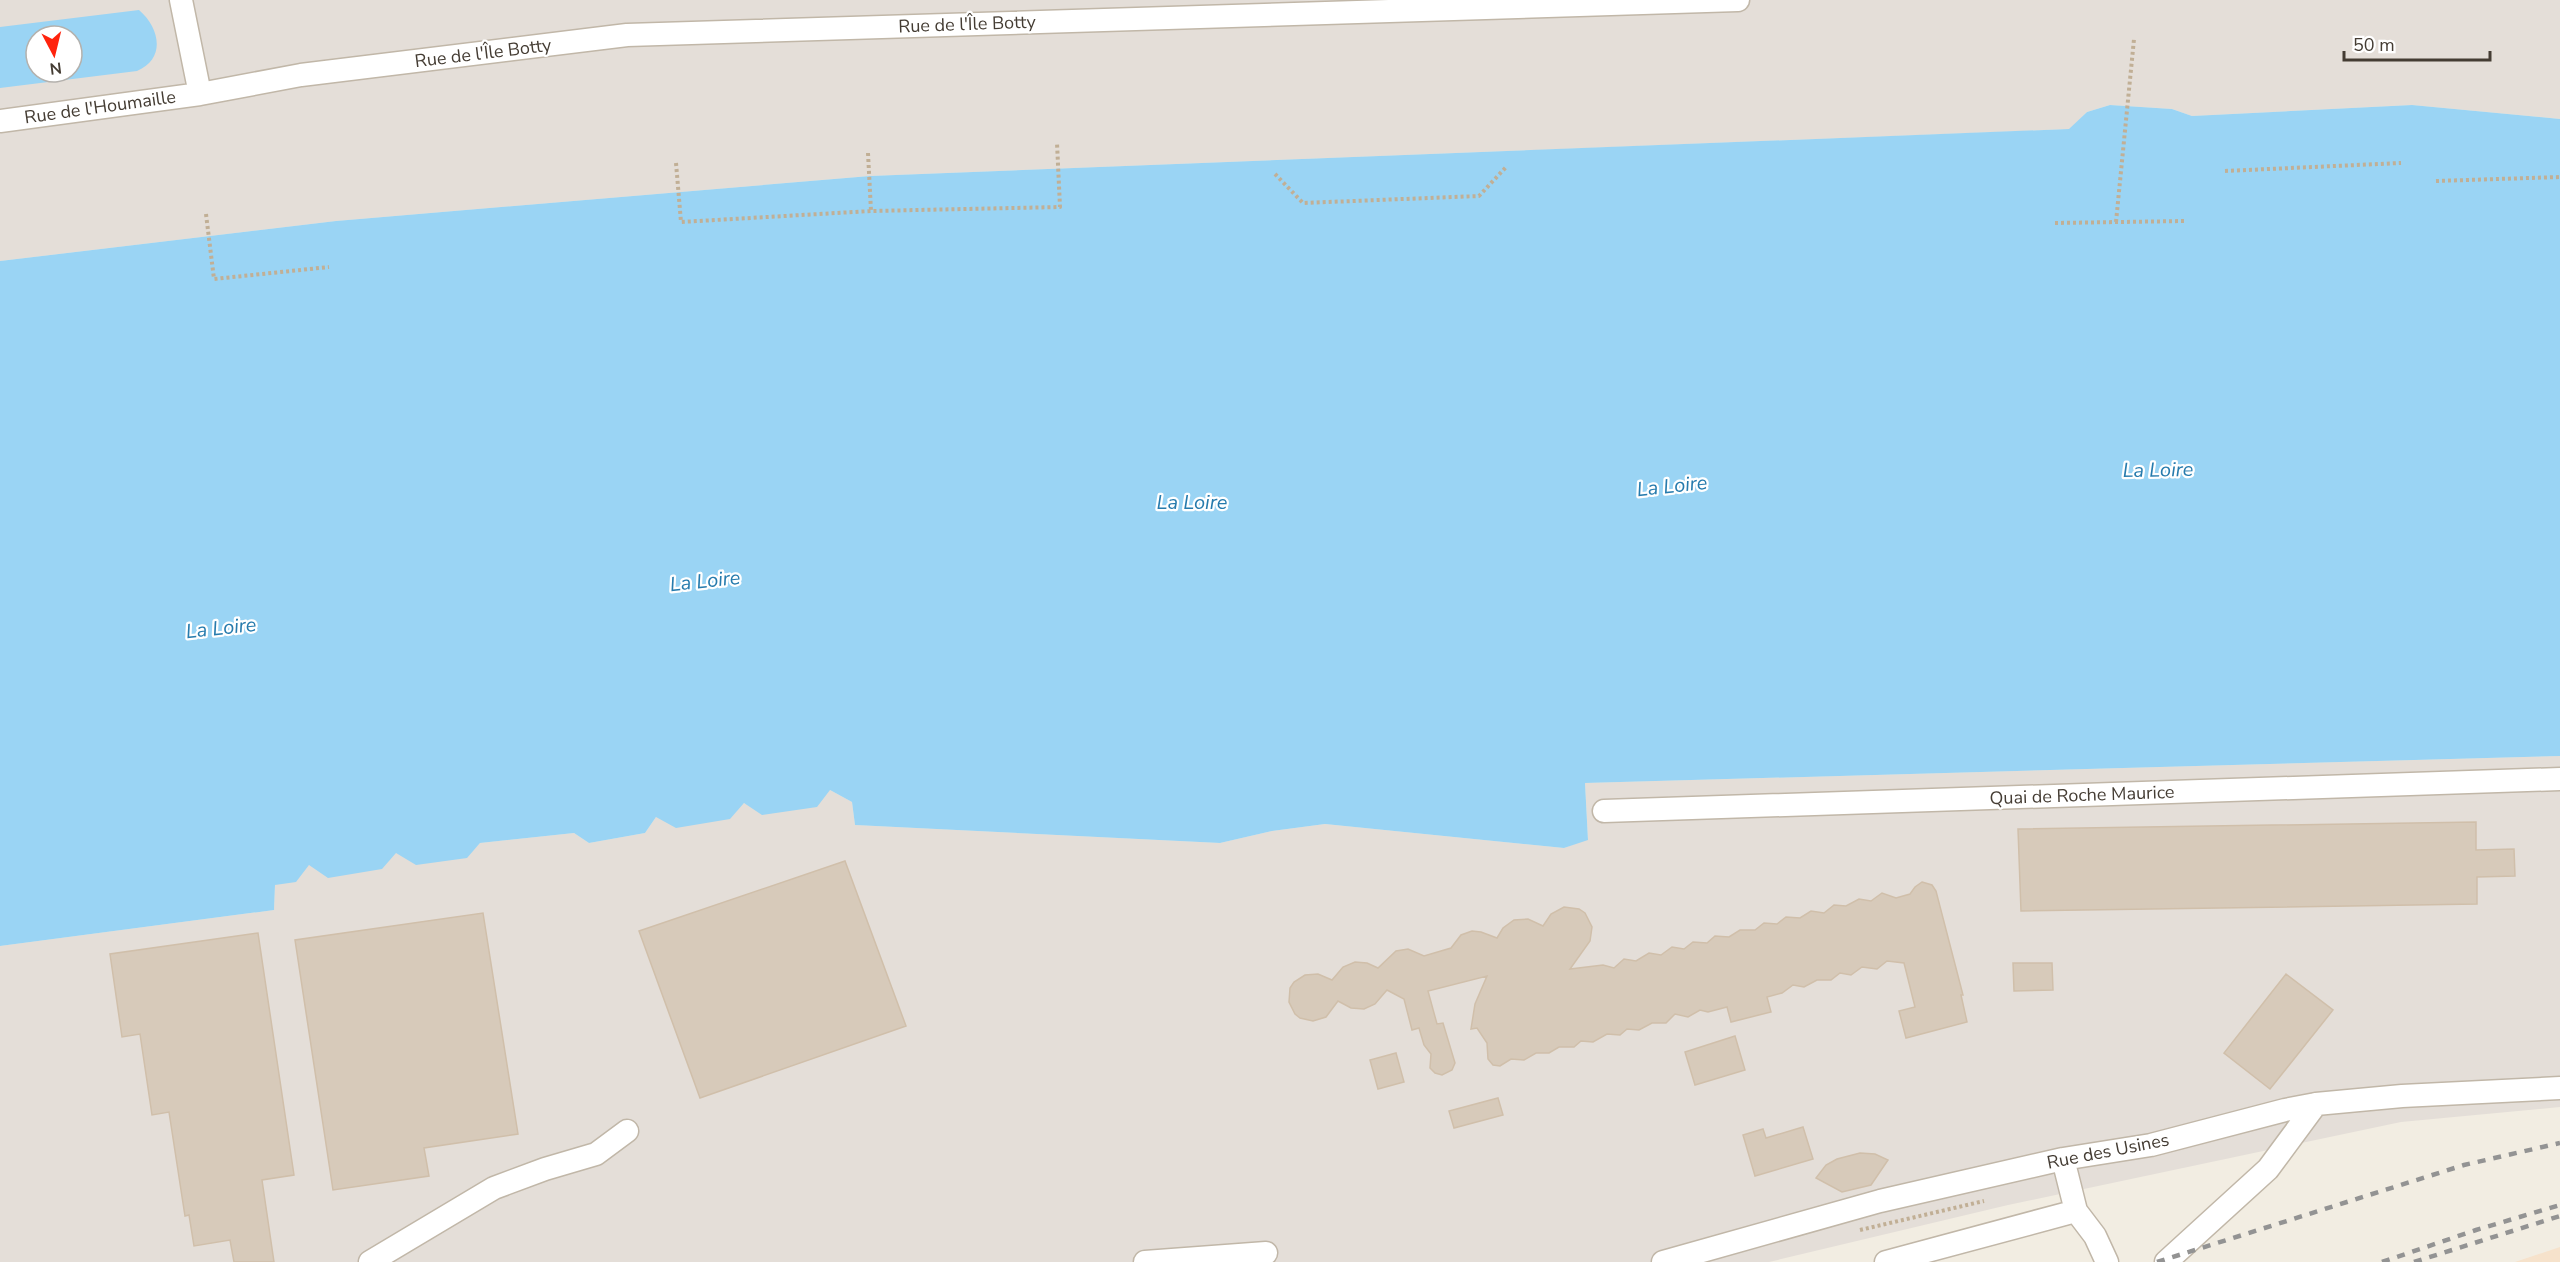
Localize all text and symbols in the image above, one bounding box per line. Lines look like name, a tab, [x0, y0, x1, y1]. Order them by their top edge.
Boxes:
street label: Rue de l'Île Botty	[898, 10, 1037, 38]
north arrow	[24, 24, 84, 84]
scale bar	[2344, 24, 2490, 62]
street label: Rue de l'Île Botty	[413, 33, 553, 73]
text: 50 m	[2353, 33, 2395, 57]
text: N	[48, 56, 63, 80]
street label: Rue de l'Houmaille	[23, 84, 177, 130]
water label: La Loire	[2122, 456, 2194, 484]
water label: La Loire	[1635, 469, 1709, 503]
water label: La Loire	[1157, 489, 1228, 516]
water label: La Loire	[668, 564, 742, 598]
water label: La Loire	[184, 611, 258, 645]
street label: Quai de Roche Maurice	[1989, 780, 2175, 810]
street label: Rue des Usines	[2045, 1127, 2171, 1175]

